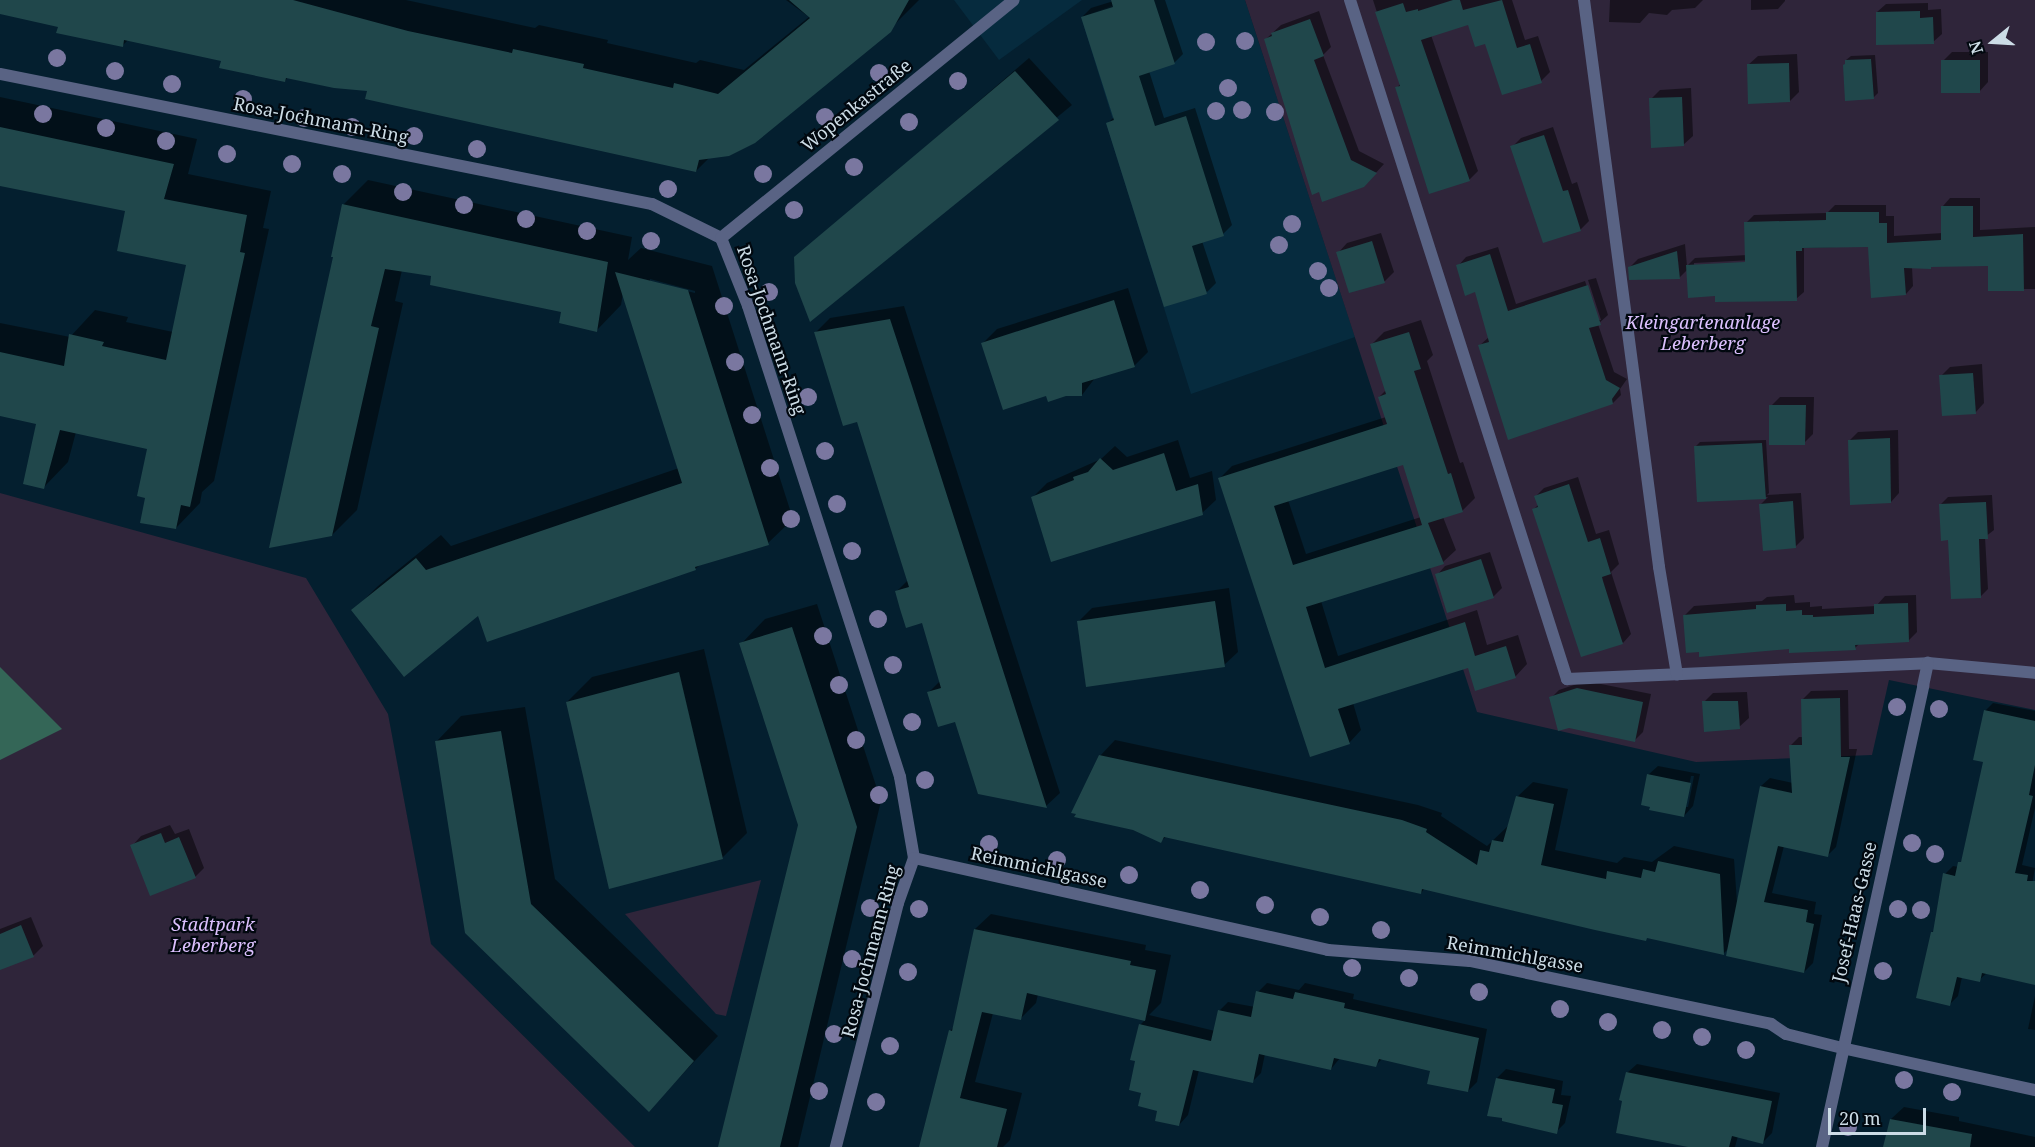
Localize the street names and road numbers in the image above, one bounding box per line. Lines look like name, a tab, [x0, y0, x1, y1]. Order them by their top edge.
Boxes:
street label: Wopenkastraße	[797, 54, 915, 156]
street label: Rosa-Jochmann-Ring	[232, 92, 410, 148]
street label: Rosa-Jochmann-Ring	[733, 242, 811, 418]
street label: Josef-Haas-Gasse	[1827, 839, 1881, 985]
street label: Reimmichlgasse	[969, 842, 1109, 892]
street label: Rosa-Jochmann-Ring	[837, 862, 903, 1040]
street label: Reimmichlgasse	[1445, 931, 1585, 977]

